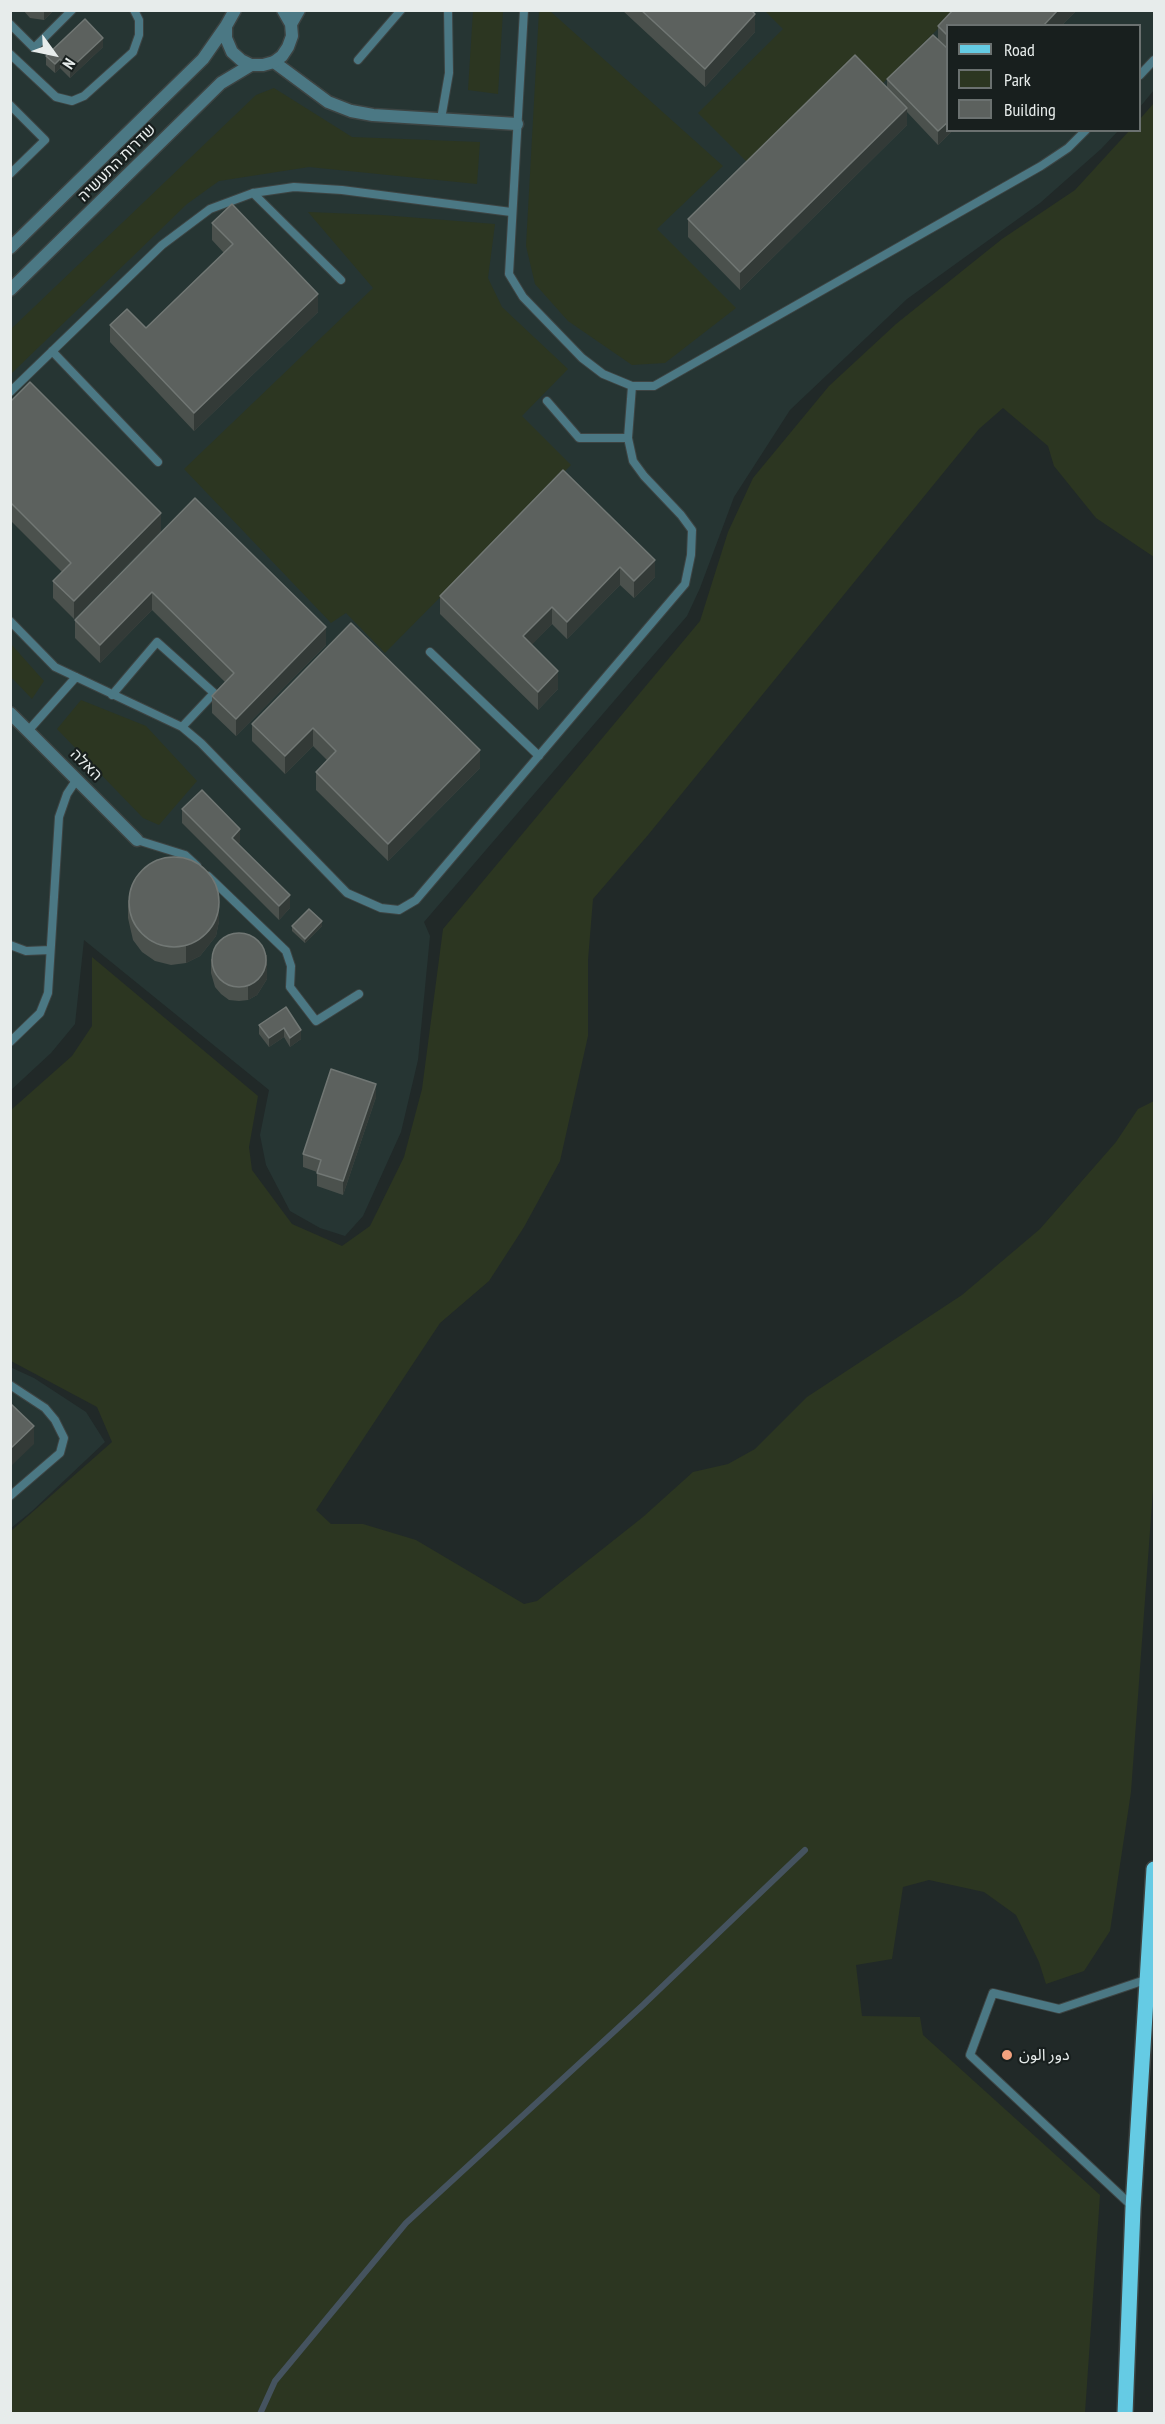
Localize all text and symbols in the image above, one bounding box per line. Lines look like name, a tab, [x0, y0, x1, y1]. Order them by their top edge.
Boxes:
north arrow	[24, 24, 84, 84]
legend	[946, 24, 1141, 132]
text: Road	[1004, 38, 1035, 61]
text: N	[58, 55, 80, 73]
text: Park	[1004, 68, 1031, 91]
text: Building	[1004, 98, 1056, 121]
street label: שדרות התעשיה	[74, 120, 160, 206]
street label: האלה	[66, 745, 106, 785]
place label: دور الون	[1019, 2045, 1070, 2065]
marker: دور الون	[1000, 2048, 1014, 2062]

